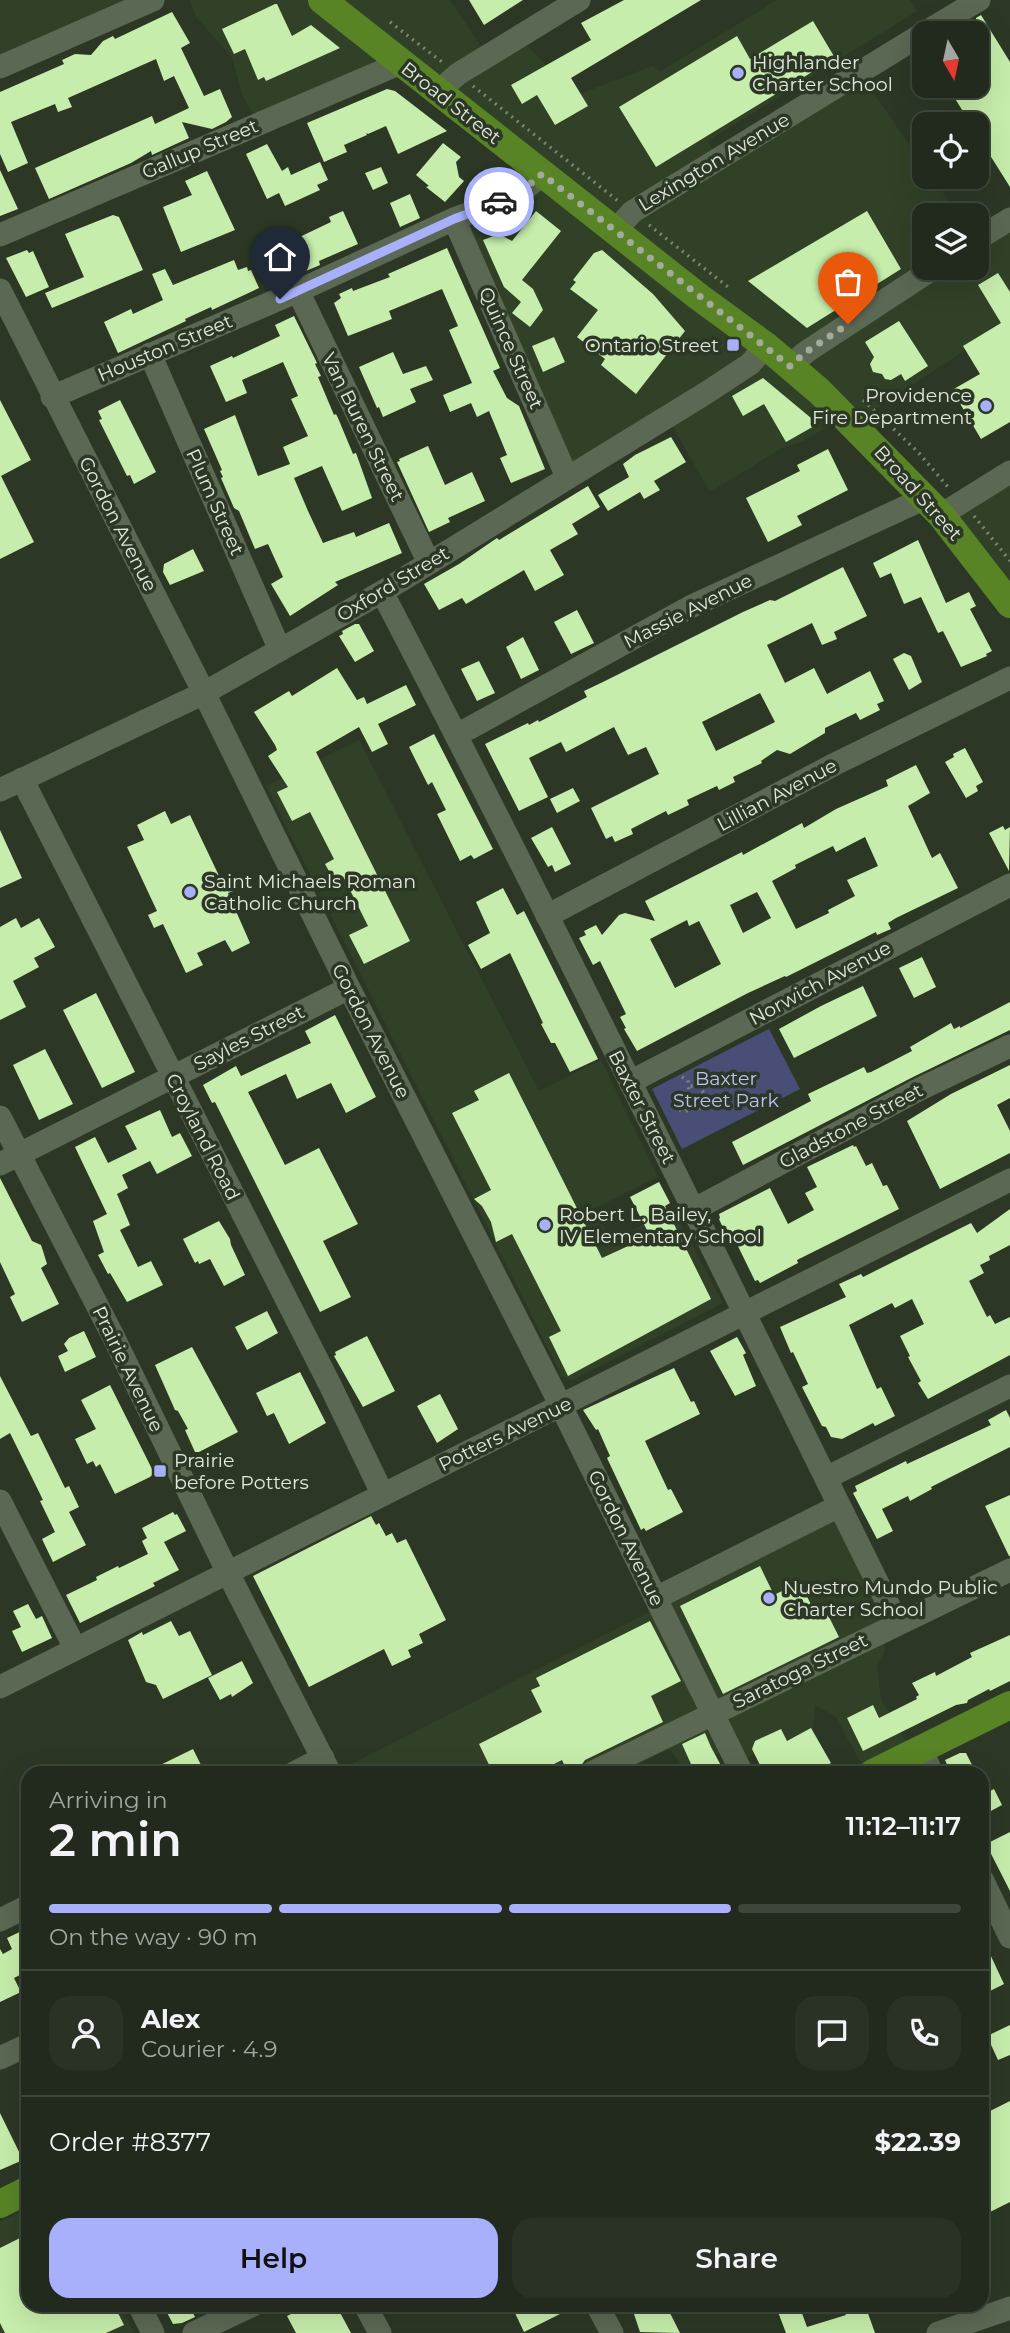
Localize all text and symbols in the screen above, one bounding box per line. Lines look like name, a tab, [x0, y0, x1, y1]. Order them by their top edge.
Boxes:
north arrow	[912, 21, 989, 98]
map controls	[912, 21, 989, 280]
place label: Highlander Charter School	[752, 51, 893, 96]
street label: Broad Street	[397, 57, 506, 149]
marker: Highlander Charter School	[730, 65, 746, 81]
street label: Lexington Avenue	[634, 108, 794, 216]
button: locate	[912, 112, 989, 189]
street label: Gallup Street	[138, 114, 262, 184]
courier	[464, 167, 534, 237]
icon: car	[480, 183, 518, 221]
button: layers	[912, 203, 989, 280]
pin	[250, 227, 310, 299]
icon: home	[261, 238, 299, 276]
pin	[818, 252, 878, 324]
icon: bag	[829, 263, 867, 301]
street label: Quince Street	[474, 283, 548, 413]
street label: Houston Street	[94, 309, 236, 387]
place label: Ontario Street	[585, 334, 719, 357]
marker: Ontario Street	[725, 337, 741, 353]
street label: Van Buren Street	[317, 349, 409, 505]
place label: Providence Fire Department	[812, 384, 972, 429]
marker: Providence Fire Department	[978, 398, 994, 414]
street label: Broad Street	[869, 441, 967, 546]
street label: Plum Street	[181, 445, 249, 559]
street label: Gordon Avenue	[74, 453, 162, 595]
street label: Oxford Street	[333, 541, 453, 626]
street label: Massie Avenue	[620, 569, 756, 653]
street label: Lillian Avenue	[713, 754, 841, 836]
place label: Saint Michaels Roman Catholic Church	[204, 870, 416, 915]
marker: Saint Michaels Roman Catholic Church	[182, 884, 198, 900]
street label: Norwich Avenue	[745, 936, 895, 1030]
street label: Gordon Avenue	[327, 960, 415, 1102]
street label: Sayles Street	[190, 1000, 308, 1076]
street label: Baxter Street	[603, 1046, 681, 1168]
park label: Baxter Street Park	[673, 1067, 780, 1112]
street label: Croyland Road	[161, 1070, 245, 1204]
street label: Gladstone Street	[775, 1078, 927, 1174]
place label: Robert L. Bailey, IV Elementary School	[559, 1203, 762, 1248]
marker: Robert L. Bailey, IV Elementary School	[537, 1217, 553, 1233]
street label: Prairie Avenue	[88, 1302, 168, 1436]
street label: Potters Avenue	[435, 1392, 575, 1476]
place label: Prairie before Potters	[174, 1449, 309, 1494]
marker: Prairie before Potters	[152, 1463, 168, 1479]
street label: Gordon Avenue	[583, 1466, 669, 1610]
place label: Nuestro Mundo Public Charter School	[783, 1576, 998, 1621]
marker: Nuestro Mundo Public Charter School	[761, 1590, 777, 1606]
street label: Saratoga Street	[729, 1628, 871, 1714]
text: Arriving in	[49, 1786, 168, 1814]
text: 11:12–11:17	[846, 1810, 961, 1842]
text: 2 min	[49, 1811, 182, 1868]
text: On the way · 90 m	[49, 1923, 258, 1951]
button: person	[49, 1996, 123, 2070]
button: chat	[795, 1996, 869, 2070]
button: phone	[887, 1996, 961, 2070]
text: Alex	[141, 2003, 200, 2035]
text: Courier · 4.9	[141, 2035, 277, 2063]
text: Order #8377	[49, 2126, 211, 2158]
text: $22.39	[874, 2126, 961, 2158]
button: Help	[49, 2218, 498, 2298]
button: Share	[512, 2218, 961, 2298]

